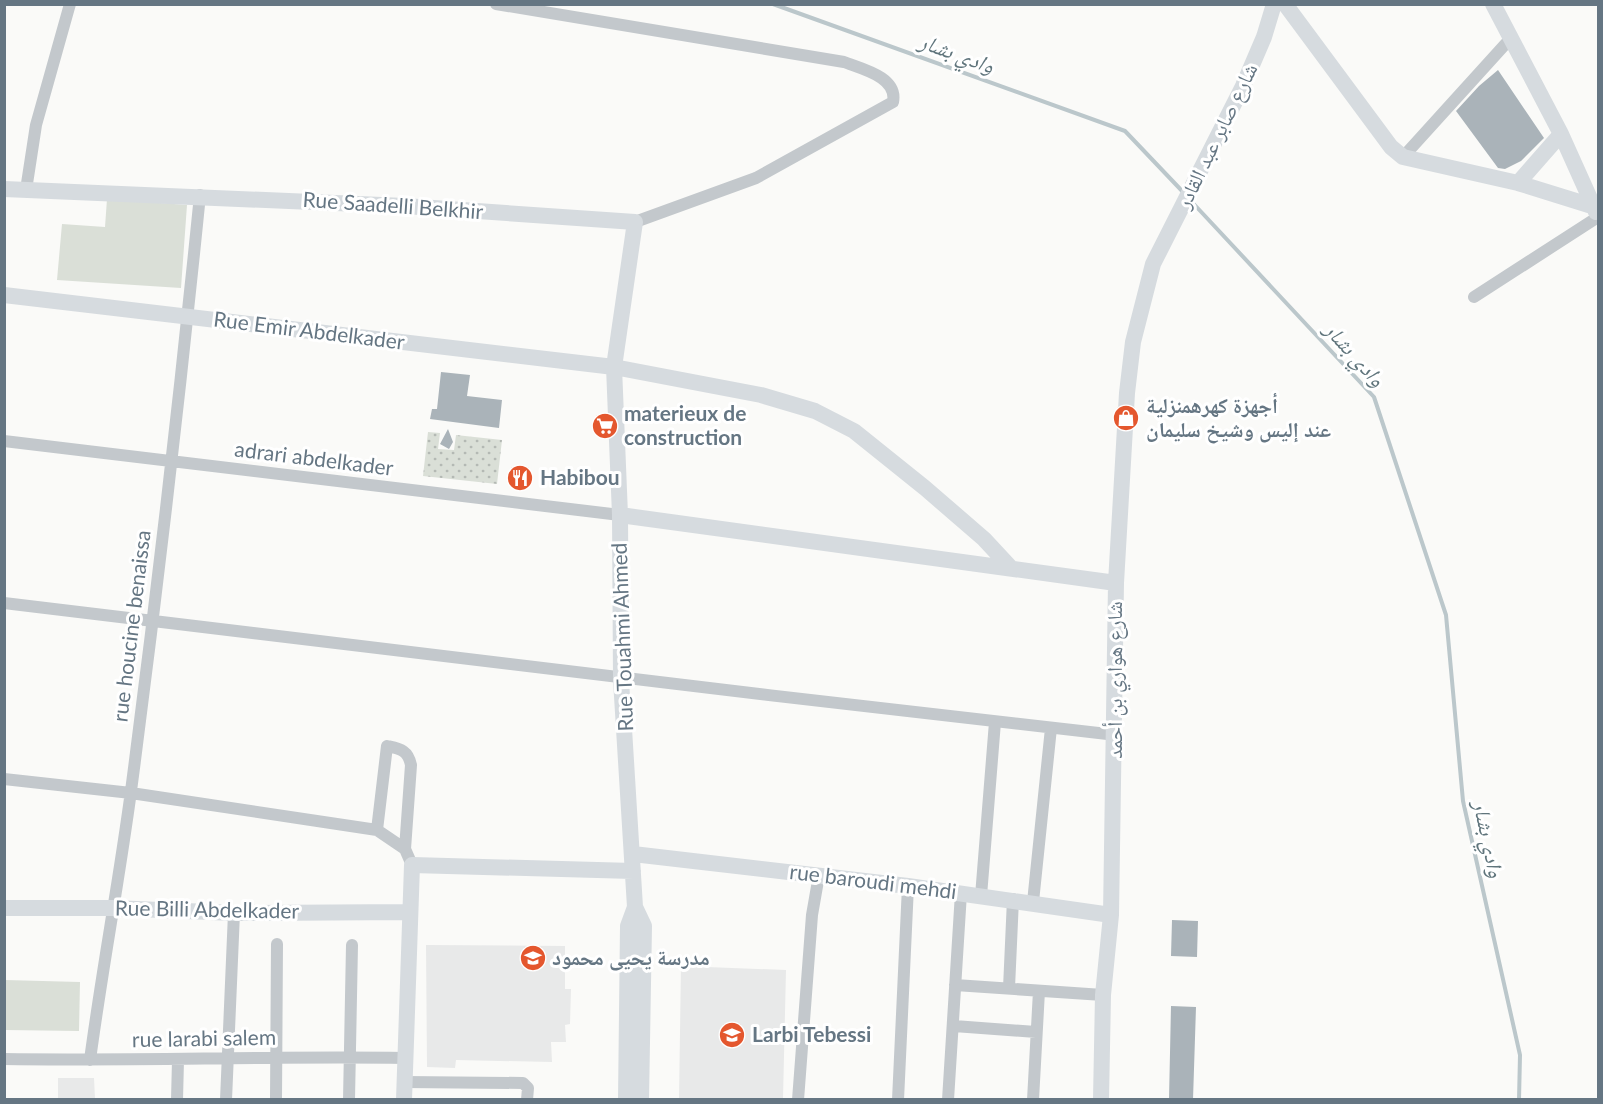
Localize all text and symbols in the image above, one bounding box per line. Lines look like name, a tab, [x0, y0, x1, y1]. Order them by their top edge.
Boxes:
water label: وادي بشار	[912, 26, 998, 83]
street label: شارع صابر عبد القادر	[1169, 59, 1263, 214]
street label: Rue Saadelli Belkhir	[302, 186, 484, 223]
street label: Rue Emir Abdelkader	[212, 305, 406, 354]
water label: وادي بشار	[1314, 314, 1392, 395]
place label: أجهزة كهرهمنزلية عند إليس وشيخ سليمان	[1146, 392, 1331, 444]
place label: materieux de construction	[624, 400, 746, 449]
shop icon: أجهزة كهرهمنزلية عند إليس وشيخ سليمان	[1111, 403, 1141, 433]
supermarket icon: materieux de construction	[590, 411, 620, 441]
street label: adrari abdelkader	[233, 435, 395, 480]
restaurant icon: Habibou	[505, 463, 535, 493]
place label: Habibou	[540, 464, 620, 489]
street label: rue houcine benaissa	[106, 528, 155, 723]
street label: Rue Touahmi Ahmed	[606, 542, 637, 732]
street label: شارع هواري بن أحمد	[1101, 601, 1131, 759]
water label: وادي بشار	[1463, 796, 1511, 881]
street label: rue baroudi mehdi	[788, 858, 958, 903]
street label: Rue Billi Abdelkader	[115, 894, 300, 923]
school or university icon: مدرسة يحيى محمود	[518, 943, 548, 973]
place label: مدرسة يحيى محمود	[552, 944, 710, 971]
school or university icon: Larbi Tebessi	[717, 1020, 747, 1050]
place label: Larbi Tebessi	[752, 1021, 871, 1046]
street label: rue larabi salem	[132, 1024, 276, 1051]

